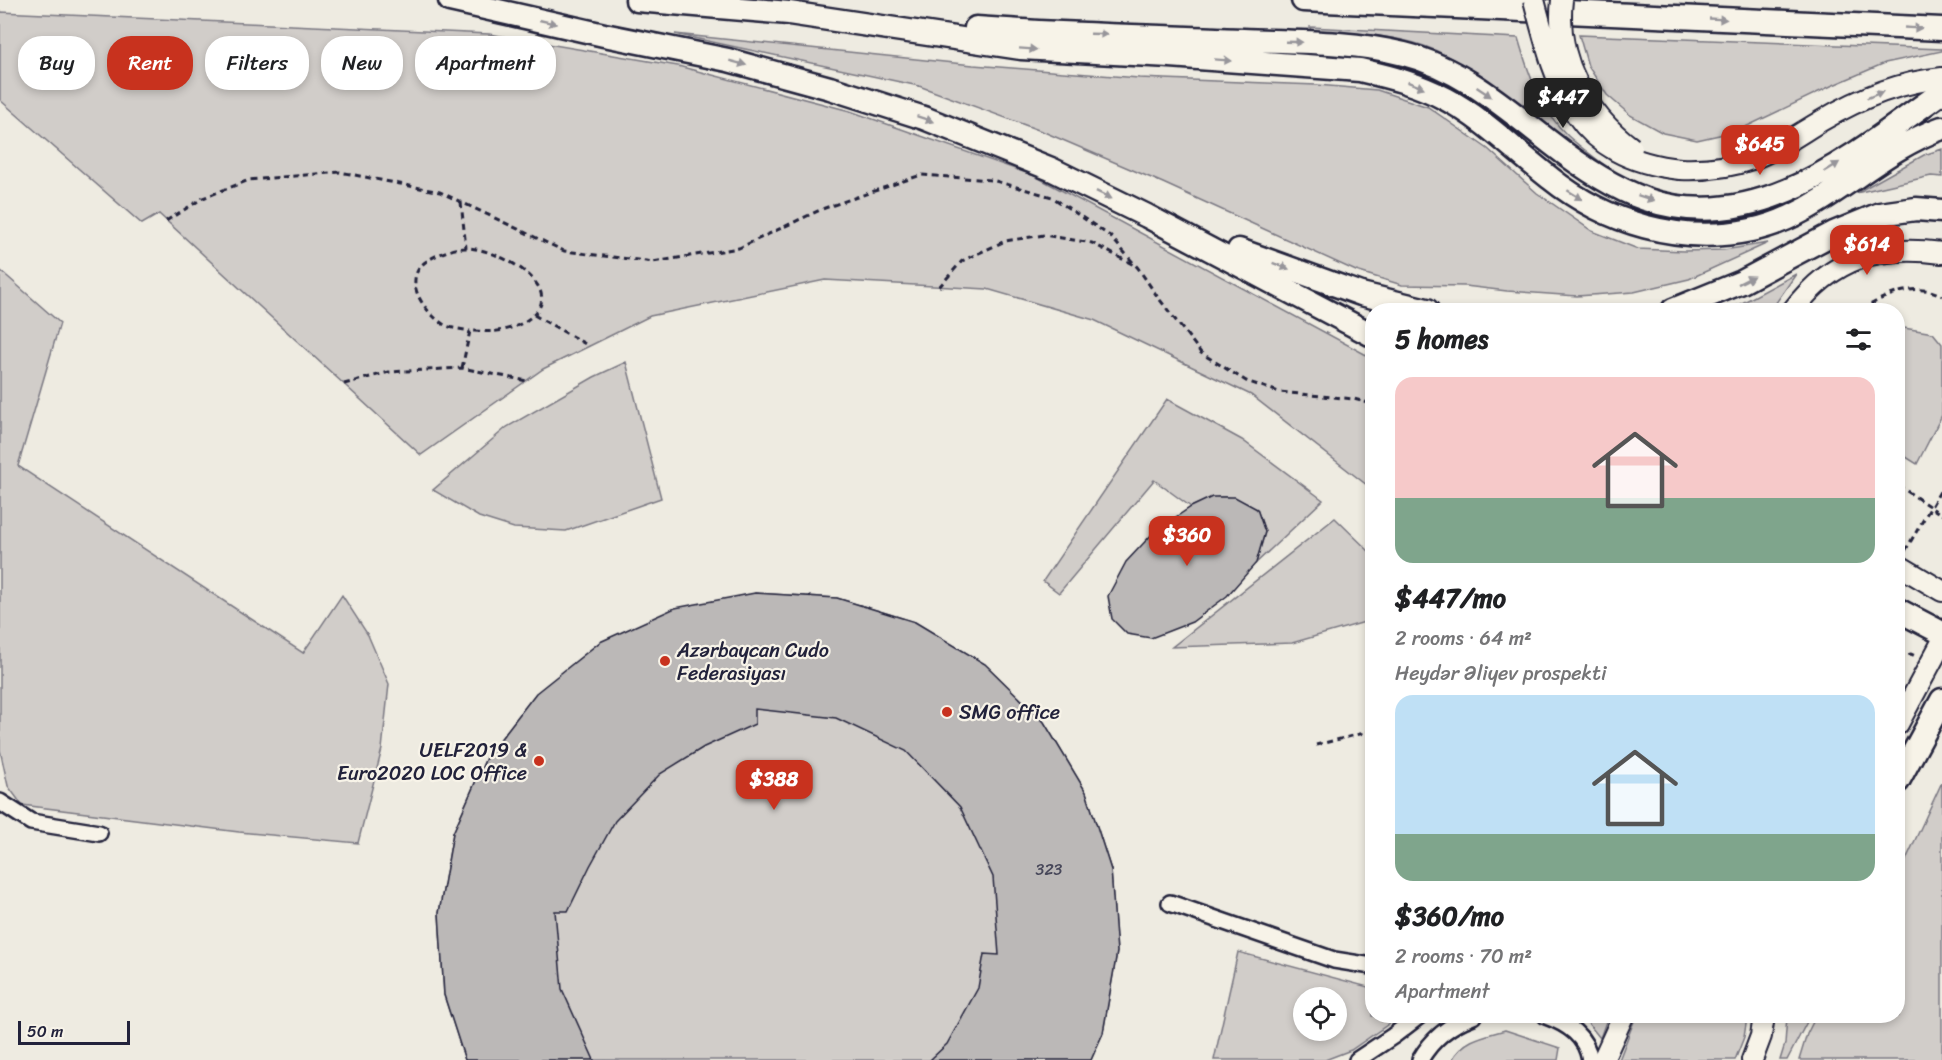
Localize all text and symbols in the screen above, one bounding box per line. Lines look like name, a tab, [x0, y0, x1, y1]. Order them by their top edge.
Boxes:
one-way arrow	[1709, 14, 1728, 23]
one-way arrow	[538, 18, 557, 28]
one-way arrow	[1903, 23, 1922, 32]
one-way arrow	[1090, 30, 1109, 39]
chip: Buy	[18, 36, 95, 90]
chip: Rent	[107, 36, 193, 90]
chip: Filters	[205, 36, 309, 90]
chip: New	[321, 36, 403, 90]
chip: Apartment	[415, 36, 556, 90]
one-way arrow	[1284, 37, 1303, 47]
one-way arrow	[1019, 44, 1038, 53]
one-way arrow	[1214, 55, 1233, 65]
one-way arrow	[729, 59, 747, 68]
pin: $447	[1527, 78, 1599, 129]
one-way arrow	[1407, 80, 1425, 90]
text: $447	[1538, 80, 1588, 115]
one-way arrow	[1476, 86, 1492, 98]
one-way arrow	[1866, 89, 1884, 99]
one-way arrow	[916, 114, 934, 124]
pin: $645	[1724, 125, 1796, 176]
text: $645	[1735, 127, 1785, 162]
one-way arrow	[1824, 162, 1840, 173]
one-way arrow	[1096, 190, 1113, 199]
one-way arrow	[1567, 190, 1583, 201]
one-way arrow	[1638, 194, 1656, 204]
pin: $614	[1831, 225, 1903, 276]
text: $614	[1844, 227, 1890, 262]
one-way arrow	[1272, 262, 1290, 271]
one-way arrow	[1738, 275, 1755, 285]
text: 5 homes	[1395, 316, 1488, 362]
icon: filters	[1842, 323, 1875, 356]
icon: home	[1581, 416, 1689, 524]
pin: $360	[1151, 516, 1223, 567]
text: $360	[1163, 518, 1211, 553]
text: $447/mo	[1395, 575, 1506, 621]
text: 2 rooms · 64 m²	[1395, 621, 1532, 656]
place label: Azərbaycan Cudo Federasiyası	[676, 633, 829, 691]
marker: Azərbaycan Cudo Federasiyası	[658, 654, 672, 668]
text: Heydər Əliyev prospekti	[1395, 656, 1606, 691]
place label: SMG office	[959, 695, 1060, 730]
marker: SMG office	[940, 705, 954, 719]
place label: UELF2019 & Euro2020 LOC Office	[337, 733, 527, 791]
icon: home	[1581, 734, 1689, 842]
marker: UELF2019 & Euro2020 LOC Office	[532, 754, 546, 768]
pin: $388	[738, 760, 810, 811]
text: $388	[750, 762, 798, 797]
house number: 323	[1036, 855, 1063, 884]
text: $360/mo	[1395, 893, 1504, 939]
text: 2 rooms · 70 m²	[1395, 939, 1532, 974]
text: Apartment	[1395, 974, 1489, 1009]
map controls	[1293, 987, 1347, 1041]
button: locate	[1293, 987, 1347, 1041]
text: 50 m	[27, 1017, 63, 1046]
scale bar	[18, 1018, 130, 1046]

